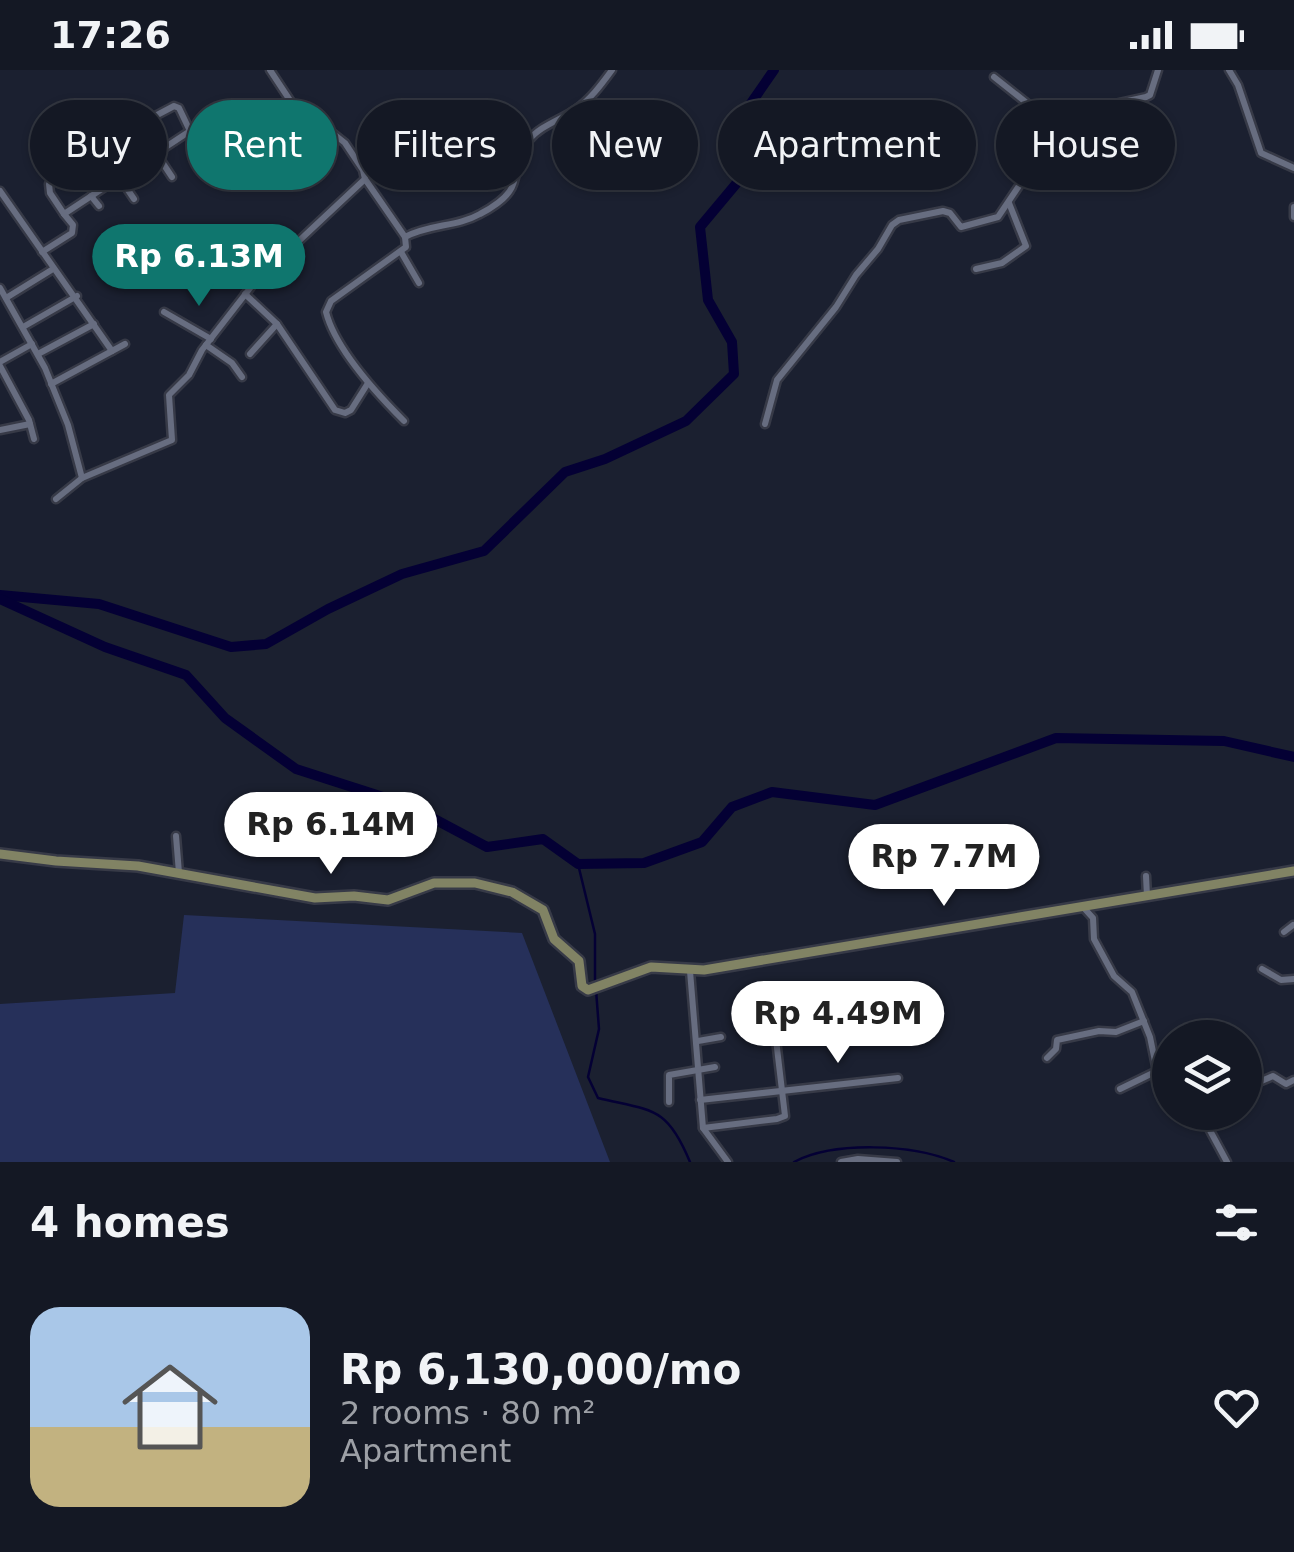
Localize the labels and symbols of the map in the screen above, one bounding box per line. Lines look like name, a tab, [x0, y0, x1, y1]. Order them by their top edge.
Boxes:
pin: Rp 6.13M	[96, 224, 302, 309]
pin: Rp 6.14M	[228, 792, 434, 877]
pin: Rp 7.7M	[852, 824, 1036, 909]
pin: Rp 4.49M	[735, 981, 941, 1066]

